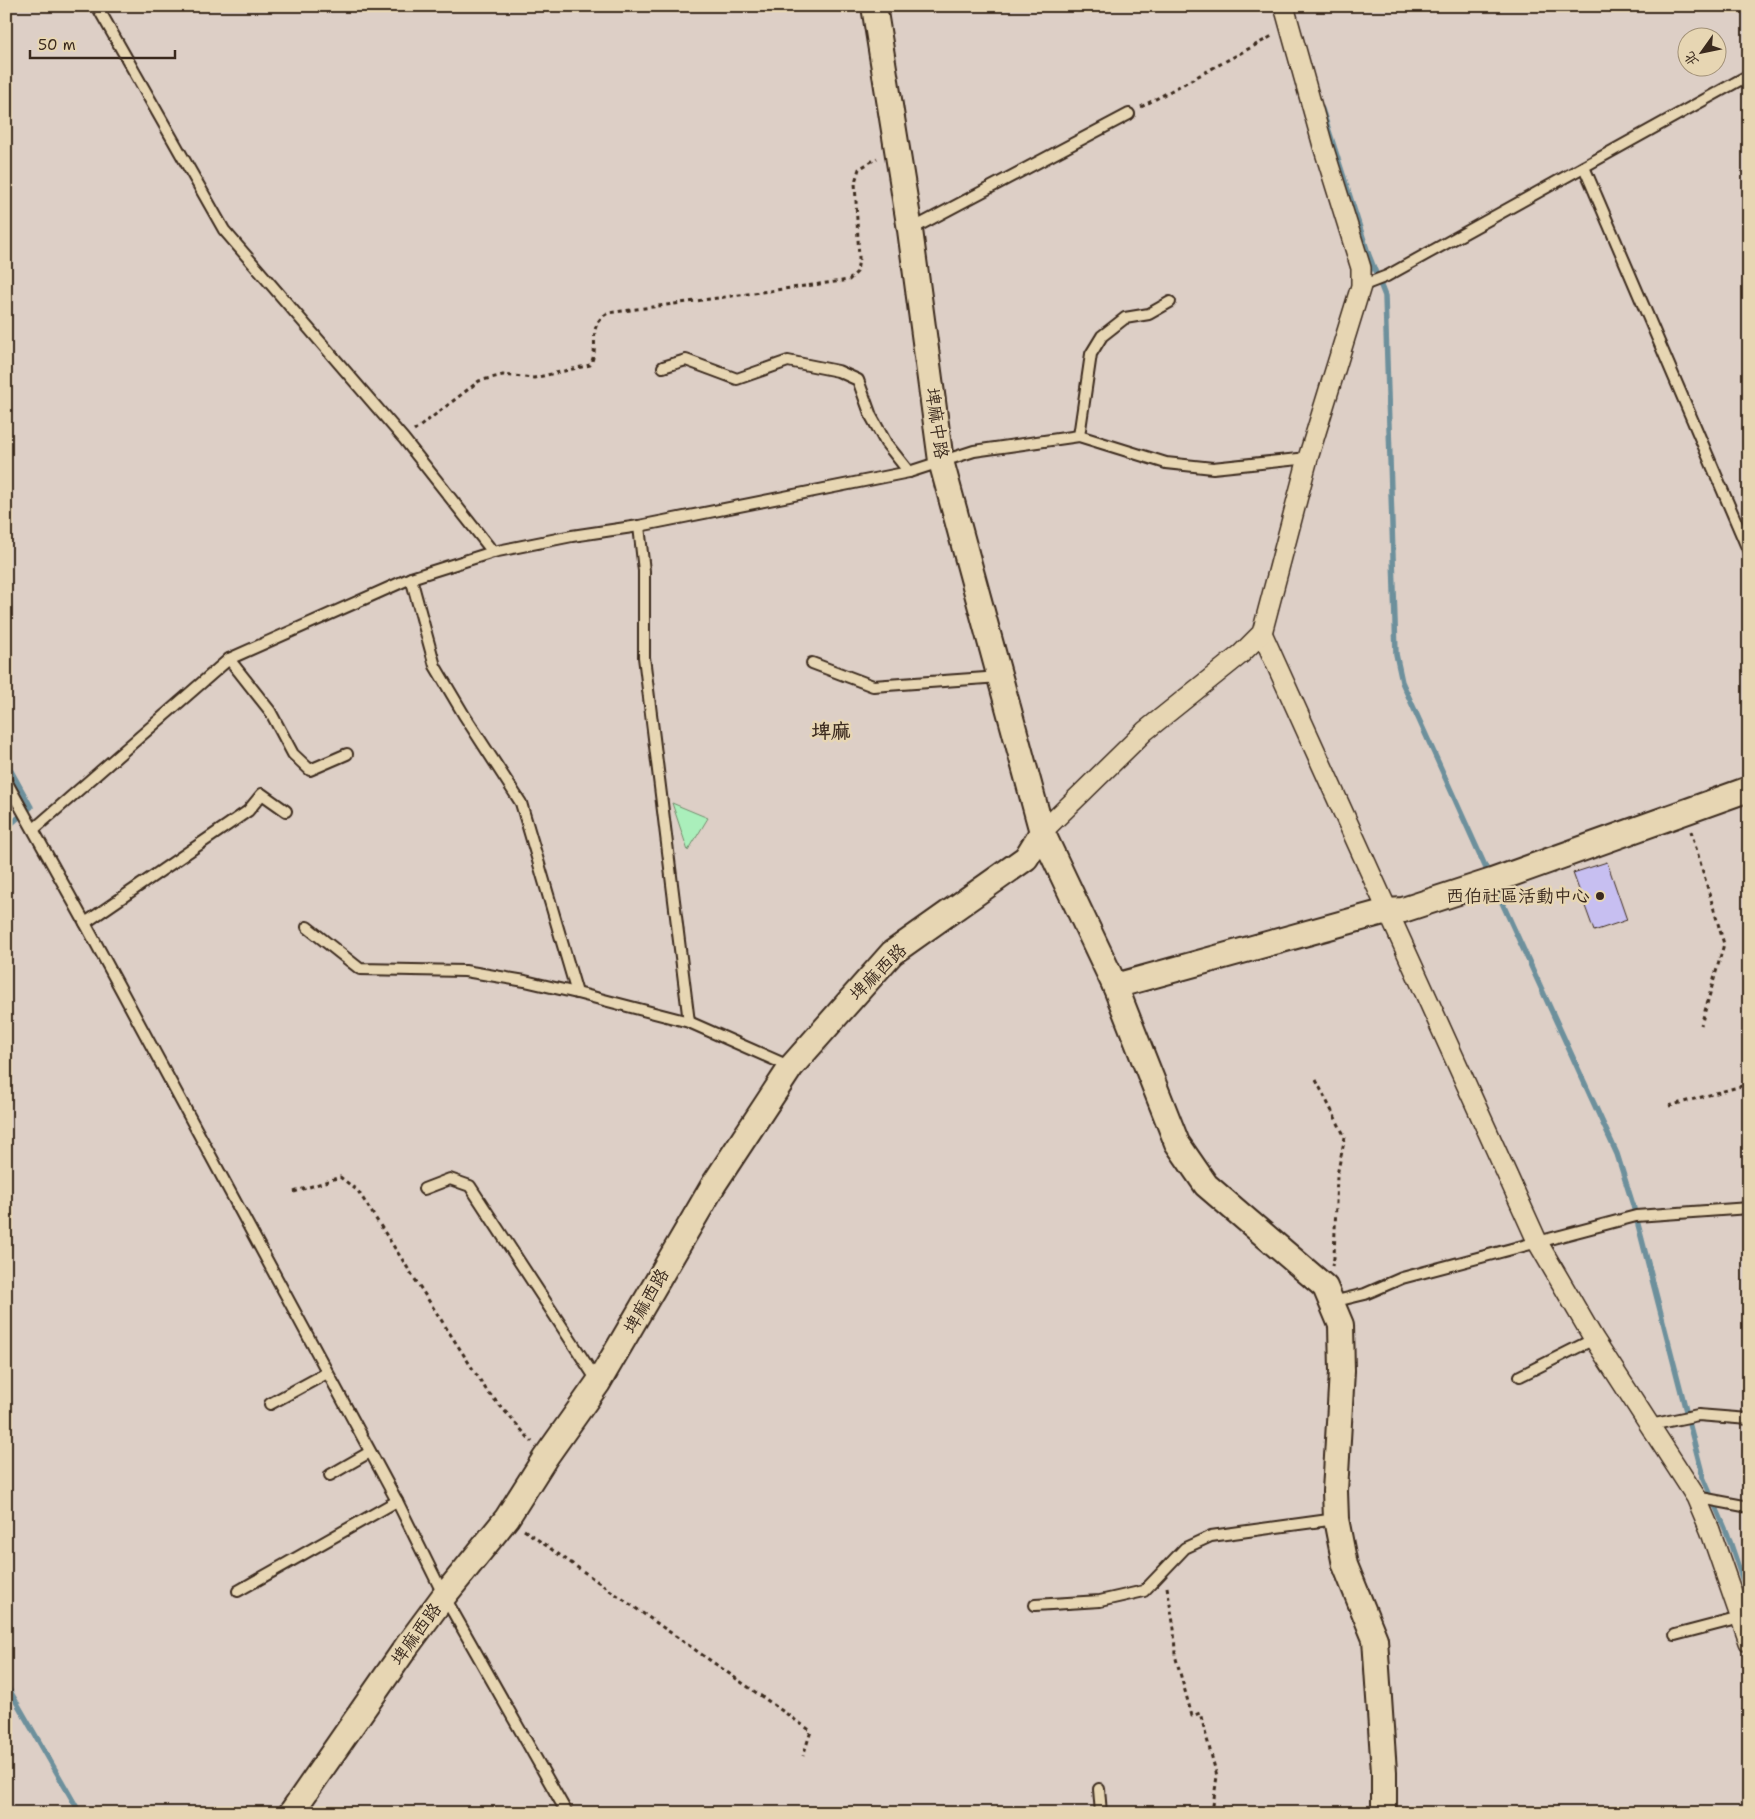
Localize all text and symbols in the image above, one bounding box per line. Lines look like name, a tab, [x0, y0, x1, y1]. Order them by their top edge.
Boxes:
scale bar	[30, 28, 175, 60]
north arrow	[1678, 28, 1728, 78]
text: 50 m	[38, 35, 76, 55]
text: 北	[1680, 48, 1702, 70]
street label: 埤麻中路	[920, 386, 954, 460]
district label: 埤麻	[811, 718, 851, 744]
place label: 西伯社區活動中心	[1446, 884, 1590, 908]
marker: 西伯社區活動中心	[1594, 890, 1606, 902]
street label: 埤麻西路	[844, 938, 912, 1006]
street label: 埤麻西路	[618, 1264, 674, 1338]
street label: 埤麻西路	[385, 1598, 447, 1670]

